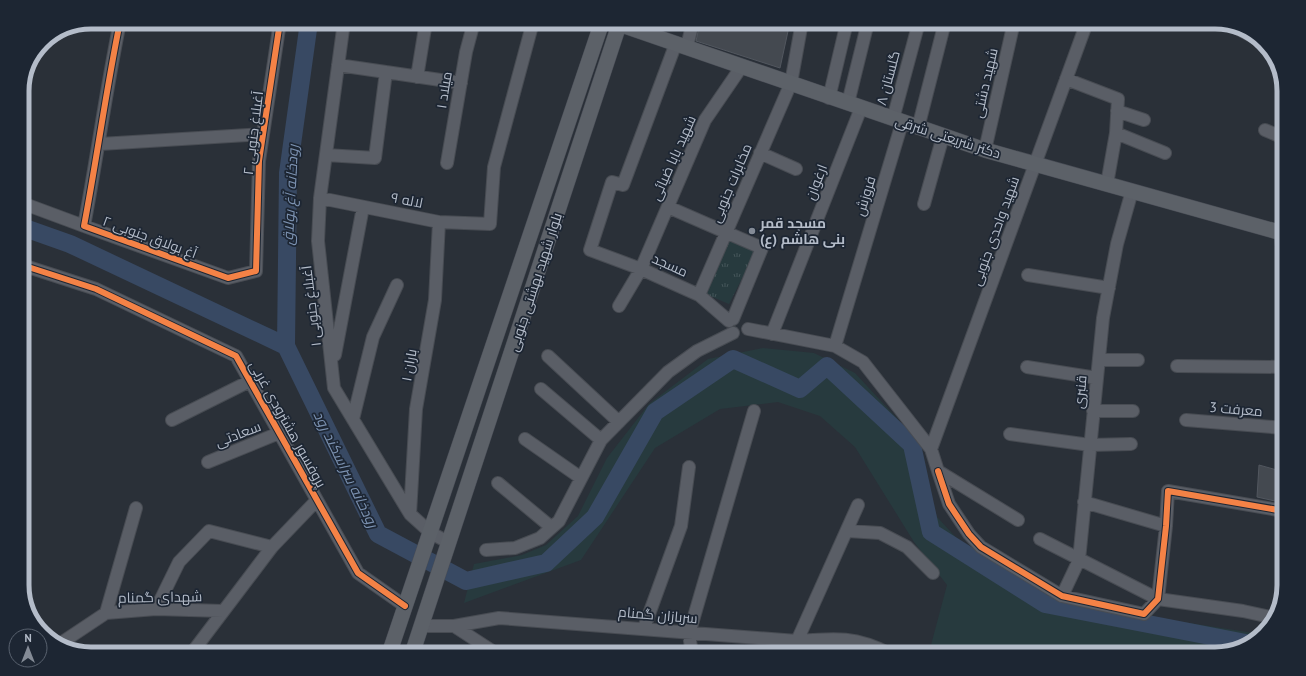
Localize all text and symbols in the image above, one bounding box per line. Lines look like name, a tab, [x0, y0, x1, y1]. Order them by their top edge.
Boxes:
street label: شهید دشتی	[968, 46, 1002, 120]
street label: گلستان ۸	[872, 49, 904, 107]
street label: میلاد ۱	[432, 70, 456, 110]
street label: آغبلاغ جنوبی ۲	[239, 90, 267, 176]
street label: دکتر شریعتی شرقی	[893, 112, 1003, 162]
street label: شهيد بابا ضيائی	[646, 113, 700, 203]
street label: مخابرات جنوبی	[706, 141, 756, 225]
water label: رودخانه آغ بولاق	[278, 143, 303, 246]
street label: ارغوان	[801, 162, 831, 202]
street label: فروزش	[850, 174, 880, 218]
street label: شهید واحدی جنوبی	[967, 174, 1023, 288]
street label: لاله ۹	[390, 188, 424, 212]
street label: بلوار شهید بهشتی جنوبی	[504, 210, 566, 354]
street label: آغ بولاق جنوبی ۲	[100, 212, 200, 262]
place label: مسجد قمر بنی هاشم (ع)	[759, 214, 845, 249]
marker: مسجد قمر بنی هاشم (ع)	[747, 226, 757, 236]
street label: مسجد	[649, 249, 691, 281]
street label: آغبلاغ جنوبی ۱	[297, 264, 325, 347]
street label: باران ۱	[397, 347, 421, 383]
street label: پروفسور هشترودی غربی	[245, 357, 331, 491]
street label: قنبری	[1069, 374, 1091, 410]
street label: معرفت 3	[1209, 398, 1263, 420]
water label: رودخانه سراسکند رود	[310, 408, 383, 531]
street label: سعادتی	[213, 417, 263, 451]
street label: شهدای گمنام	[118, 587, 202, 608]
street label: سربازان گمنام	[617, 603, 699, 628]
north arrow	[8, 628, 48, 668]
text: N	[24, 631, 32, 645]

